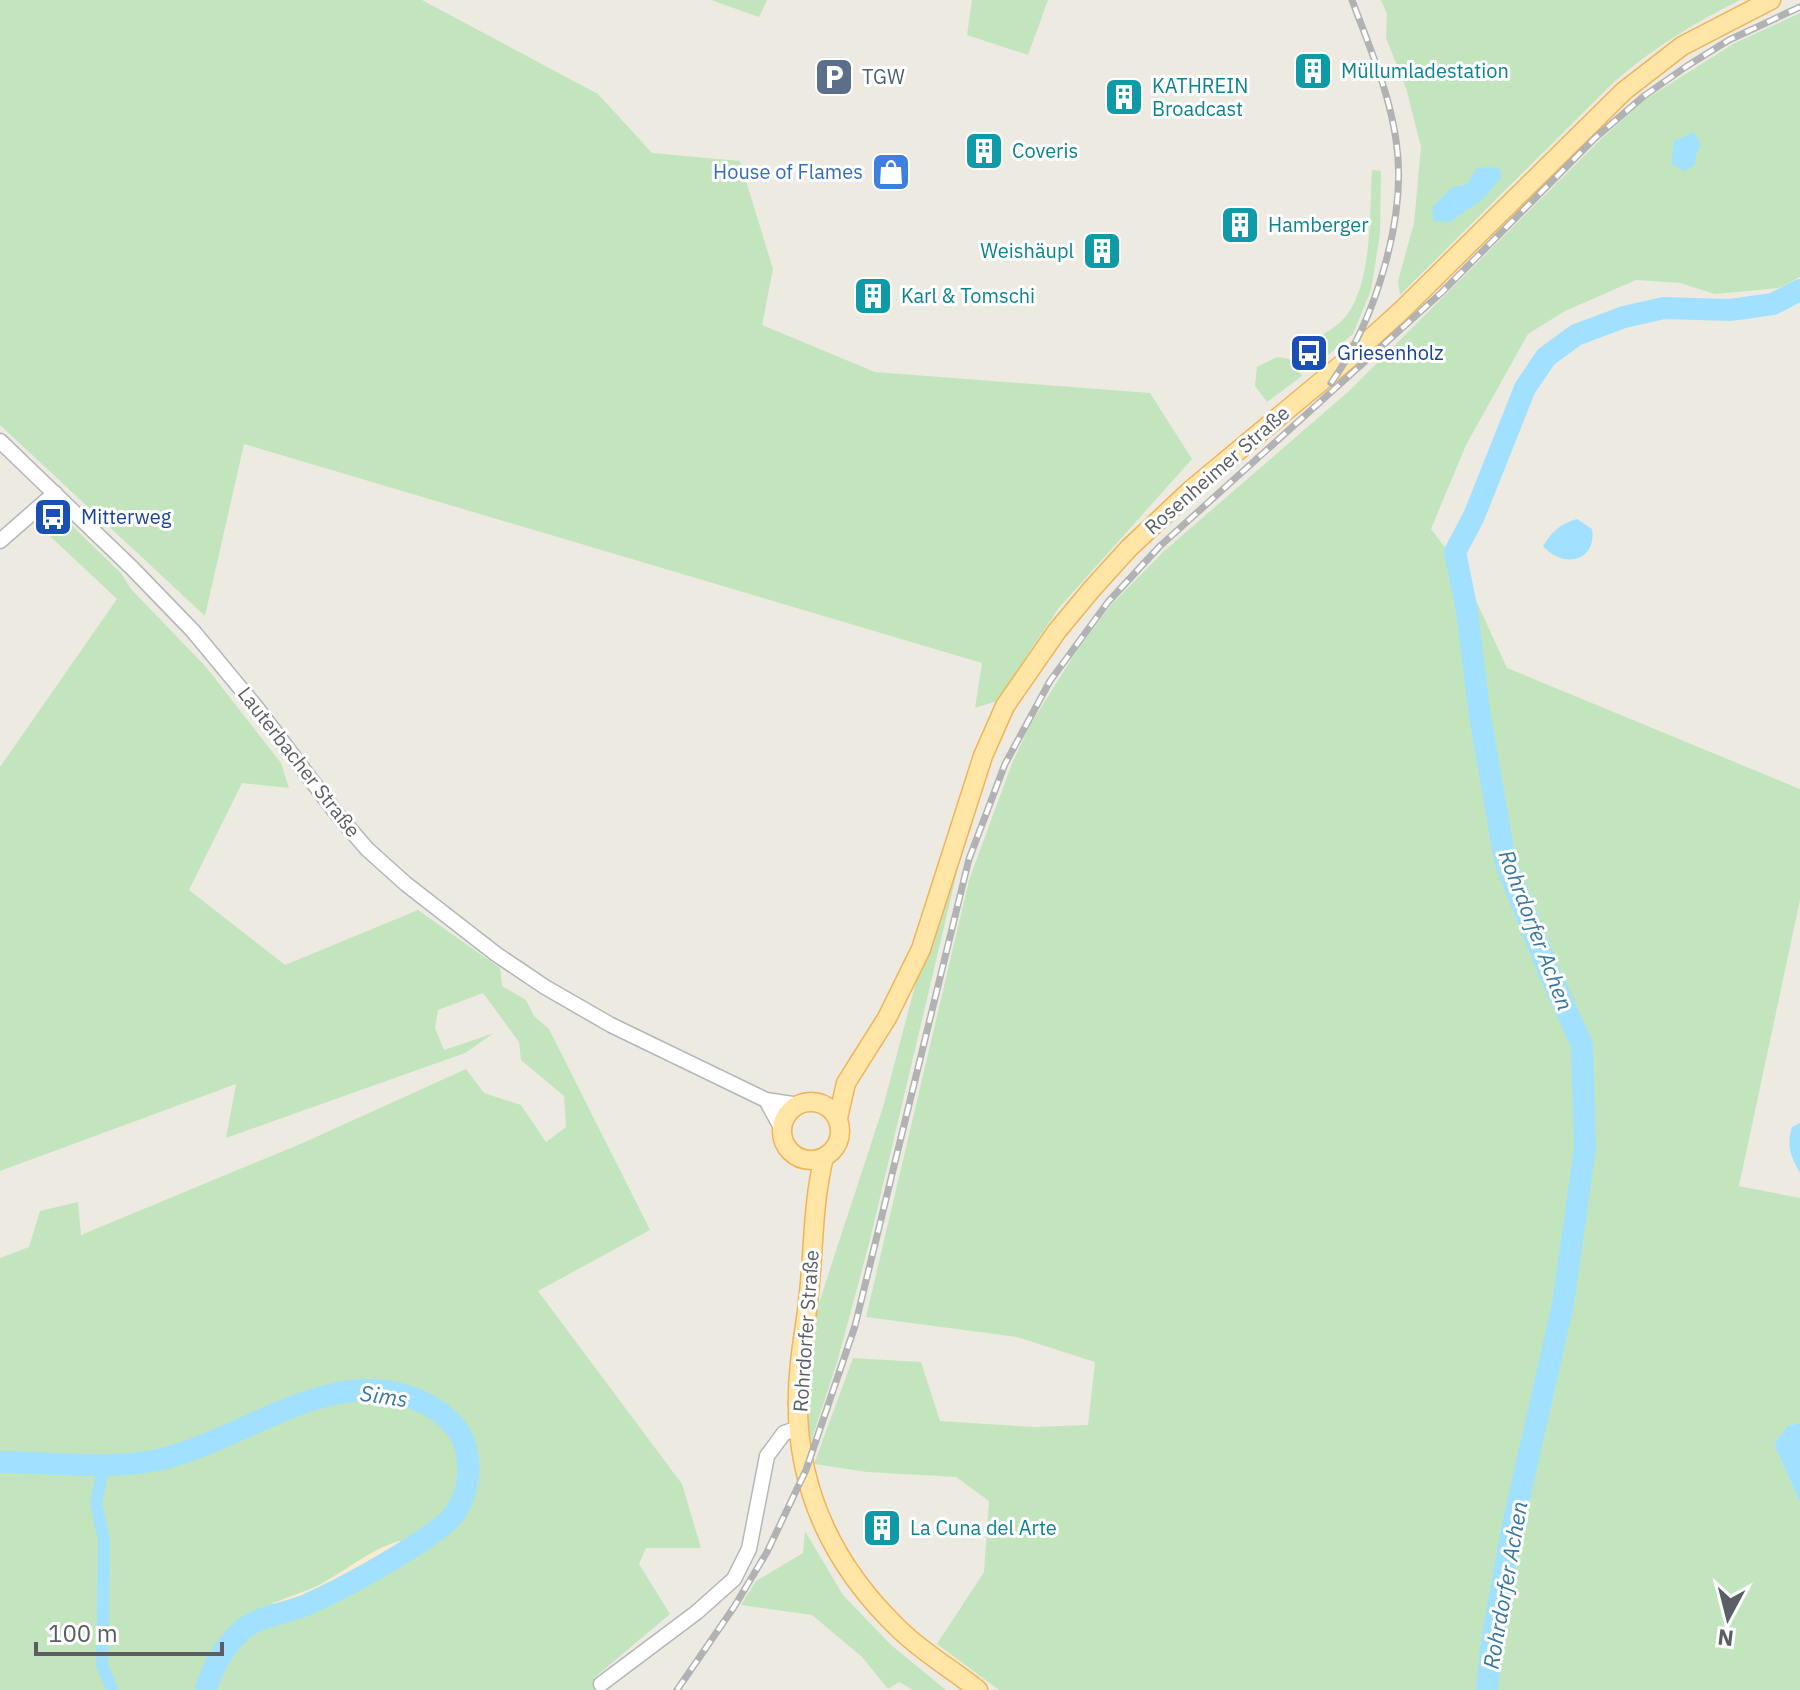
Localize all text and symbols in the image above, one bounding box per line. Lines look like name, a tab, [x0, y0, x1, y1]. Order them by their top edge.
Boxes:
building icon: Müllumladestation	[1292, 50, 1334, 92]
parking icon: TGW	[813, 56, 855, 98]
place label: Müllumladestation	[1341, 57, 1509, 84]
place label: TGW	[862, 63, 905, 90]
place label: KATHREIN Broadcast	[1152, 72, 1248, 122]
building icon: KATHREIN Broadcast	[1103, 76, 1145, 118]
building icon: Coveris	[963, 130, 1005, 172]
place label: Coveris	[1012, 137, 1078, 164]
shop icon: House of Flames	[870, 151, 912, 193]
place label: House of Flames	[713, 158, 863, 185]
building icon: Hamberger	[1219, 204, 1261, 246]
place label: Hamberger	[1268, 211, 1369, 238]
building icon: Weishäupl	[1081, 230, 1123, 272]
place label: Weishäupl	[980, 237, 1074, 264]
building icon: Karl & Tomschi	[852, 275, 894, 317]
place label: Karl & Tomschi	[901, 282, 1035, 309]
bus stop icon: Griesenholz	[1288, 332, 1330, 374]
place label: Griesenholz	[1337, 339, 1444, 366]
street label: Rosenheimer Straße	[1138, 399, 1295, 540]
bus stop icon: Mitterweg	[32, 496, 74, 538]
place label: Mitterweg	[81, 503, 172, 530]
street label: Lauterbacher Straße	[232, 681, 367, 843]
water label: Rohrdorfer Achen	[1493, 845, 1580, 1014]
street label: Rohrdorfer Straße	[786, 1249, 825, 1413]
water label: Sims	[359, 1378, 410, 1413]
water label: Rohrdorfer Achen	[1475, 1499, 1534, 1671]
building icon: La Cuna del Arte	[861, 1507, 903, 1549]
place label: La Cuna del Arte	[910, 1514, 1057, 1541]
north arrow	[1688, 1578, 1768, 1658]
scale bar	[36, 1606, 222, 1656]
text: 100 m	[48, 1617, 118, 1649]
text: N	[1716, 1623, 1735, 1654]

